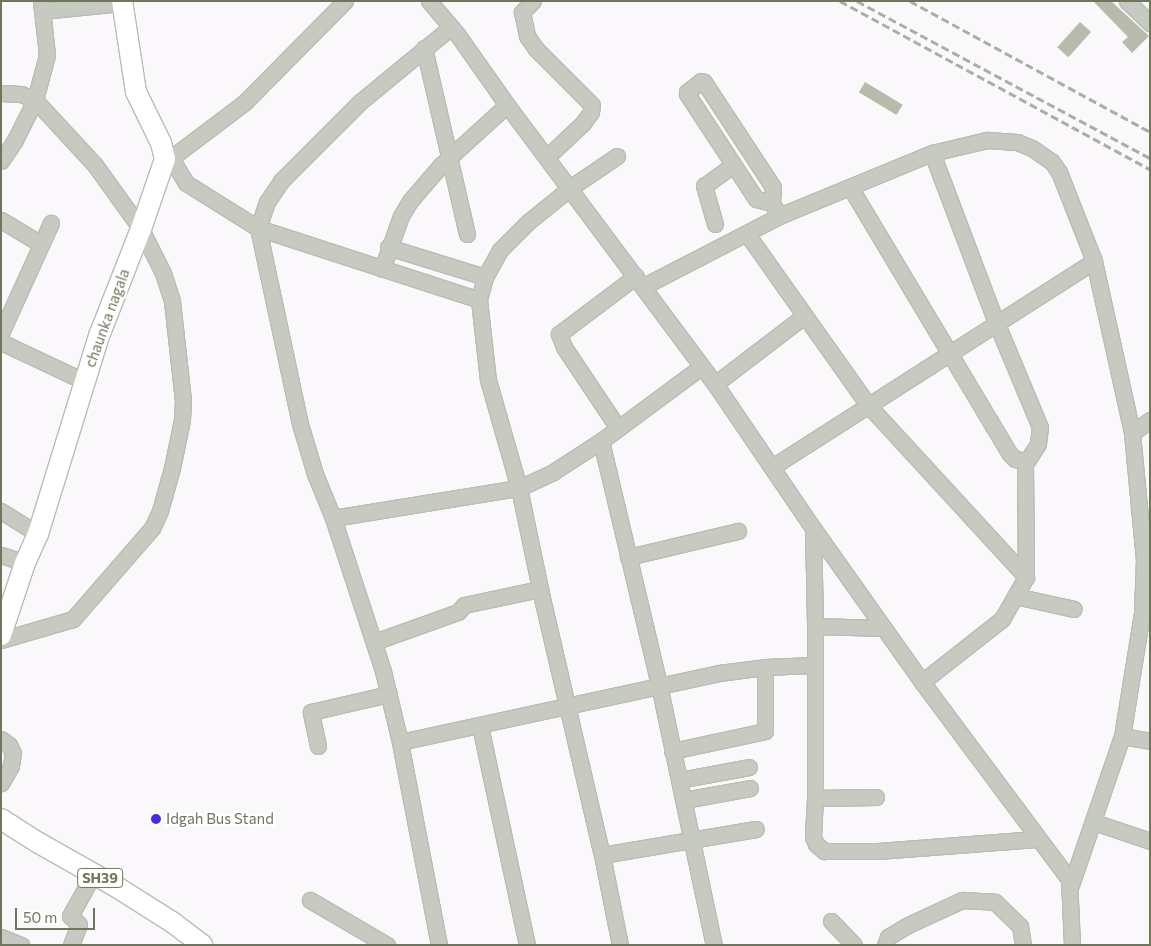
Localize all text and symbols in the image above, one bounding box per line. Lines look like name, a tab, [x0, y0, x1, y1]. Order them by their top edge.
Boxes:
street label: chaunka nagala	[81, 266, 133, 370]
place label: Idgah Bus Stand	[166, 810, 274, 828]
marker: Idgah Bus Stand	[150, 813, 162, 825]
road number: SH39	[76, 866, 124, 890]
scale bar	[18, 898, 98, 930]
text: 50 m	[23, 908, 57, 926]

